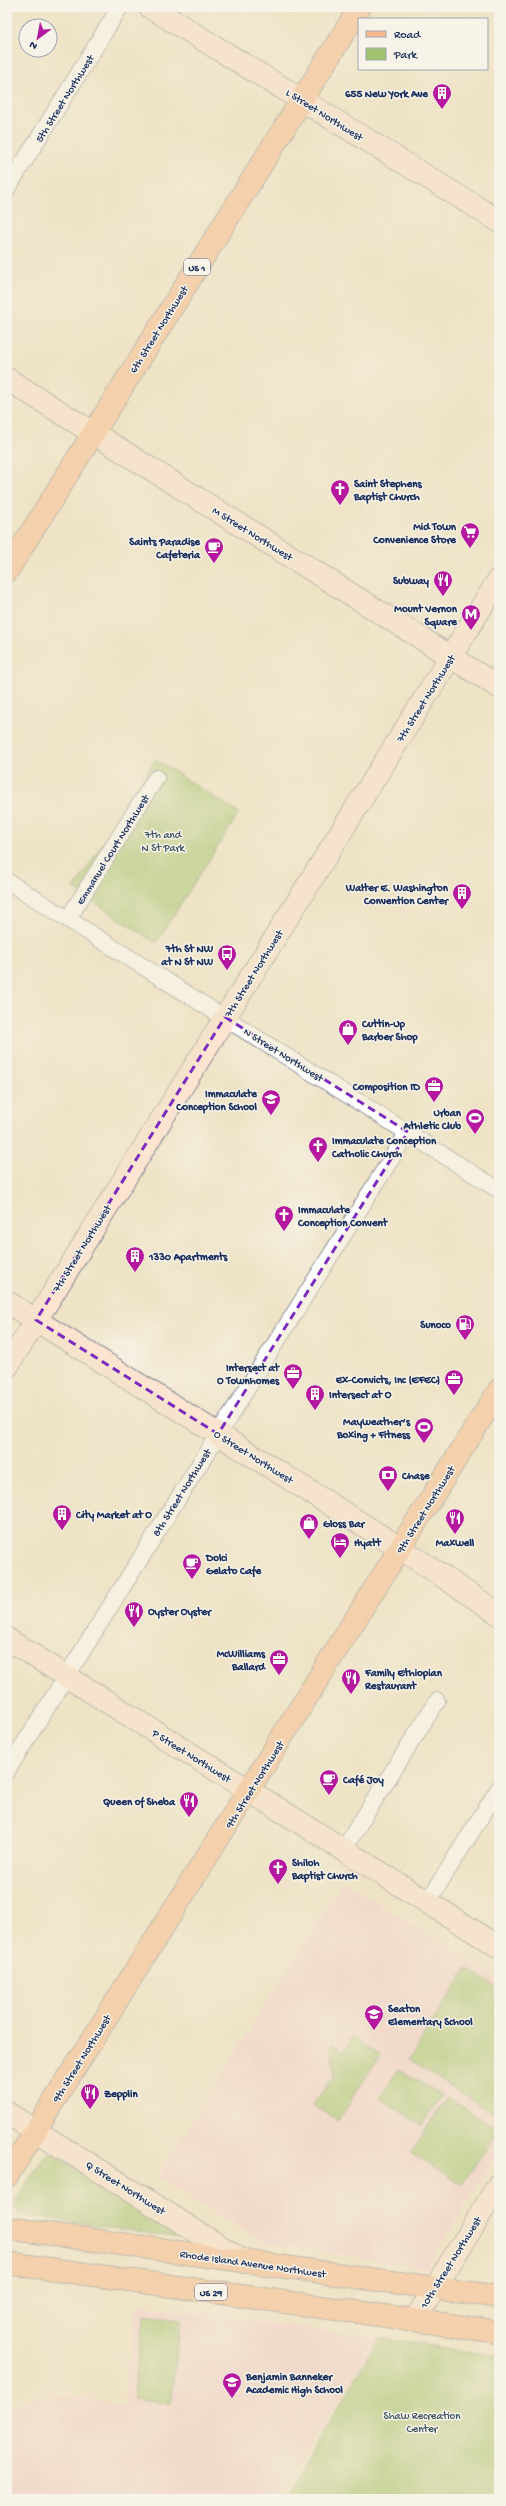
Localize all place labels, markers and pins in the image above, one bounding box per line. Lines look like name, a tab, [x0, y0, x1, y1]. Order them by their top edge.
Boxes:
building icon: 655 New York Ave	[431, 82, 453, 110]
place label: 655 New York Ave	[345, 89, 429, 101]
church icon: Saint Stephens Baptist Church	[329, 478, 351, 506]
place label: Saint Stephens Baptist Church	[353, 478, 422, 504]
supermarket icon: Mid Town Convenience Store	[459, 521, 481, 549]
place label: Mid Town Convenience Store	[372, 522, 457, 547]
place label: Saints Paradise Cafeteria	[129, 536, 201, 562]
cafe icon: Saints Paradise Cafeteria	[203, 536, 225, 564]
restaurant icon: Subway	[432, 569, 454, 597]
place label: Subway	[393, 576, 430, 588]
place label: Mount Vernon Square	[394, 603, 458, 630]
metro station icon: Mount Vernon Square	[460, 603, 482, 631]
place label: Walter E. Washington Convention Center	[345, 882, 449, 908]
building icon: Walter E. Washington Convention Center	[451, 882, 473, 910]
place label: 7th St NW at N St NW	[160, 943, 214, 969]
bus stop icon: 7th St NW at N St NW	[216, 943, 238, 971]
shop icon: Cuttin-Up Barber Shop	[337, 1018, 359, 1046]
place label: Cuttin-Up Barber Shop	[361, 1018, 418, 1044]
office icon: Composition ID	[423, 1075, 445, 1103]
place label: Composition ID	[352, 1081, 421, 1094]
place label: Immaculate Conception School	[175, 1088, 258, 1114]
school or university icon: Immaculate Conception School	[260, 1088, 282, 1116]
sports icon: Urban Athletic Club	[464, 1107, 486, 1135]
place label: Urban Athletic Club	[402, 1108, 462, 1133]
church icon: Immaculate Conception Catholic Church	[307, 1135, 329, 1163]
place label: Immaculate Conception Catholic Church	[331, 1135, 437, 1161]
church icon: Immaculate Conception Convent	[273, 1204, 295, 1232]
place label: Immaculate Conception Convent	[297, 1204, 389, 1230]
building icon: 1330 Apartments	[124, 1245, 146, 1273]
place label: 1330 Apartments	[148, 1251, 228, 1264]
fuel station icon: Sunoco	[454, 1313, 476, 1341]
place label: Sunoco	[420, 1320, 451, 1332]
place label: Intersect at O Townhomes	[217, 1362, 281, 1388]
office icon: Intersect at O Townhomes	[282, 1362, 304, 1390]
office icon: Ex-Convicts, Inc (EFEC)	[443, 1368, 465, 1396]
place label: Ex-Convicts, Inc (EFEC)	[335, 1374, 440, 1387]
building icon: Intersect at O	[304, 1383, 326, 1411]
place label: Intersect at O	[329, 1389, 392, 1402]
place label: Mayweather’s Boxing + Fitness	[336, 1416, 411, 1443]
sports icon: Mayweather’s Boxing + Fitness	[413, 1416, 435, 1444]
bank icon: Chase	[377, 1464, 399, 1492]
place label: Chase	[401, 1471, 431, 1483]
building icon: City Market at O	[51, 1503, 73, 1531]
restaurant icon: Maxwell	[444, 1507, 466, 1535]
place label: City Market at O	[75, 1509, 152, 1522]
shop icon: Gloss Bar	[298, 1512, 320, 1540]
place label: Gloss Bar	[323, 1519, 366, 1531]
hotel icon: Hyatt	[329, 1531, 351, 1559]
place label: Hyatt	[354, 1537, 382, 1550]
place label: Maxwell	[436, 1538, 475, 1550]
cafe icon: Dolci Gelato Cafe	[181, 1552, 203, 1580]
place label: Dolci Gelato Cafe	[205, 1553, 262, 1578]
restaurant icon: Oyster Oyster	[123, 1600, 145, 1628]
place label: Oyster Oyster	[148, 1606, 212, 1619]
office icon: McWilliams Ballard	[268, 1648, 290, 1676]
place label: McWilliams Ballard	[217, 1649, 267, 1674]
restaurant icon: Family Ethiopian Restaurant	[340, 1667, 362, 1695]
place label: Family Ethiopian Restaurant	[364, 1667, 443, 1693]
cafe icon: Café Joy	[318, 1768, 340, 1796]
place label: Café Joy	[342, 1774, 384, 1787]
restaurant icon: Queen of Sheba	[178, 1790, 200, 1818]
place label: Queen of Sheba	[103, 1796, 176, 1809]
church icon: Shiloh Baptist Church	[267, 1857, 289, 1885]
place label: Shiloh Baptist Church	[291, 1858, 358, 1883]
school or university icon: Seaton Elementary School	[363, 2003, 385, 2031]
place label: Seaton Elementary School	[387, 2003, 473, 2029]
restaurant icon: Zepplin	[79, 2082, 101, 2110]
place label: Zepplin	[104, 2089, 138, 2101]
school or university icon: Benjamin Banneker Academic High School	[221, 2371, 243, 2399]
place label: Benjamin Banneker Academic High School	[245, 2372, 344, 2398]

